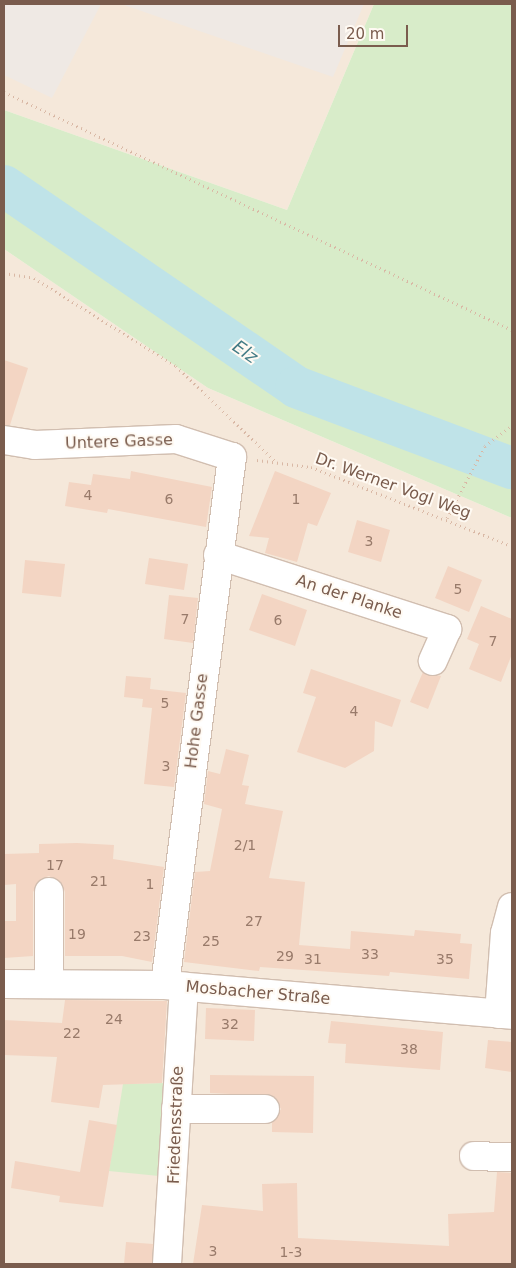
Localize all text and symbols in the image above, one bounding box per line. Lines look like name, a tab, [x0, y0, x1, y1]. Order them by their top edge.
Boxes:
scale bar	[341, 15, 411, 47]
text: 20 m	[346, 25, 384, 43]
water label: Elz	[228, 336, 262, 368]
street label: Untere Gasse	[65, 431, 173, 453]
street label: Dr. Werner Vogl Weg	[313, 449, 473, 523]
house number: 4	[84, 487, 92, 503]
house number: 6	[165, 491, 173, 507]
house number: 1	[292, 491, 300, 507]
house number: 3	[365, 533, 373, 549]
street label: An der Planke	[294, 571, 404, 623]
house number: 5	[454, 581, 462, 597]
house number: 7	[181, 611, 189, 627]
house number: 6	[274, 612, 282, 628]
house number: 7	[489, 633, 497, 649]
street label: Hohe Gasse	[182, 672, 212, 770]
house number: 5	[161, 695, 169, 711]
house number: 4	[350, 703, 358, 719]
house number: 3	[162, 758, 170, 774]
house number: 2/1	[234, 837, 256, 853]
house number: 17	[46, 857, 64, 873]
house number: 21	[90, 873, 108, 889]
house number: 1	[146, 876, 154, 892]
house number: 27	[245, 913, 263, 929]
house number: 19	[68, 926, 86, 942]
house number: 23	[133, 928, 151, 944]
house number: 25	[202, 933, 220, 949]
house number: 33	[361, 946, 379, 962]
house number: 29	[276, 948, 294, 964]
house number: 31	[304, 951, 322, 967]
house number: 35	[436, 951, 454, 967]
street label: Mosbacher Straße	[185, 977, 331, 1009]
house number: 24	[105, 1011, 123, 1027]
house number: 32	[221, 1016, 239, 1032]
house number: 22	[63, 1025, 81, 1041]
house number: 38	[400, 1041, 418, 1057]
street label: Friedensstraße	[164, 1066, 188, 1184]
house number: 3	[209, 1243, 217, 1259]
house number: 1-3	[280, 1244, 302, 1260]

